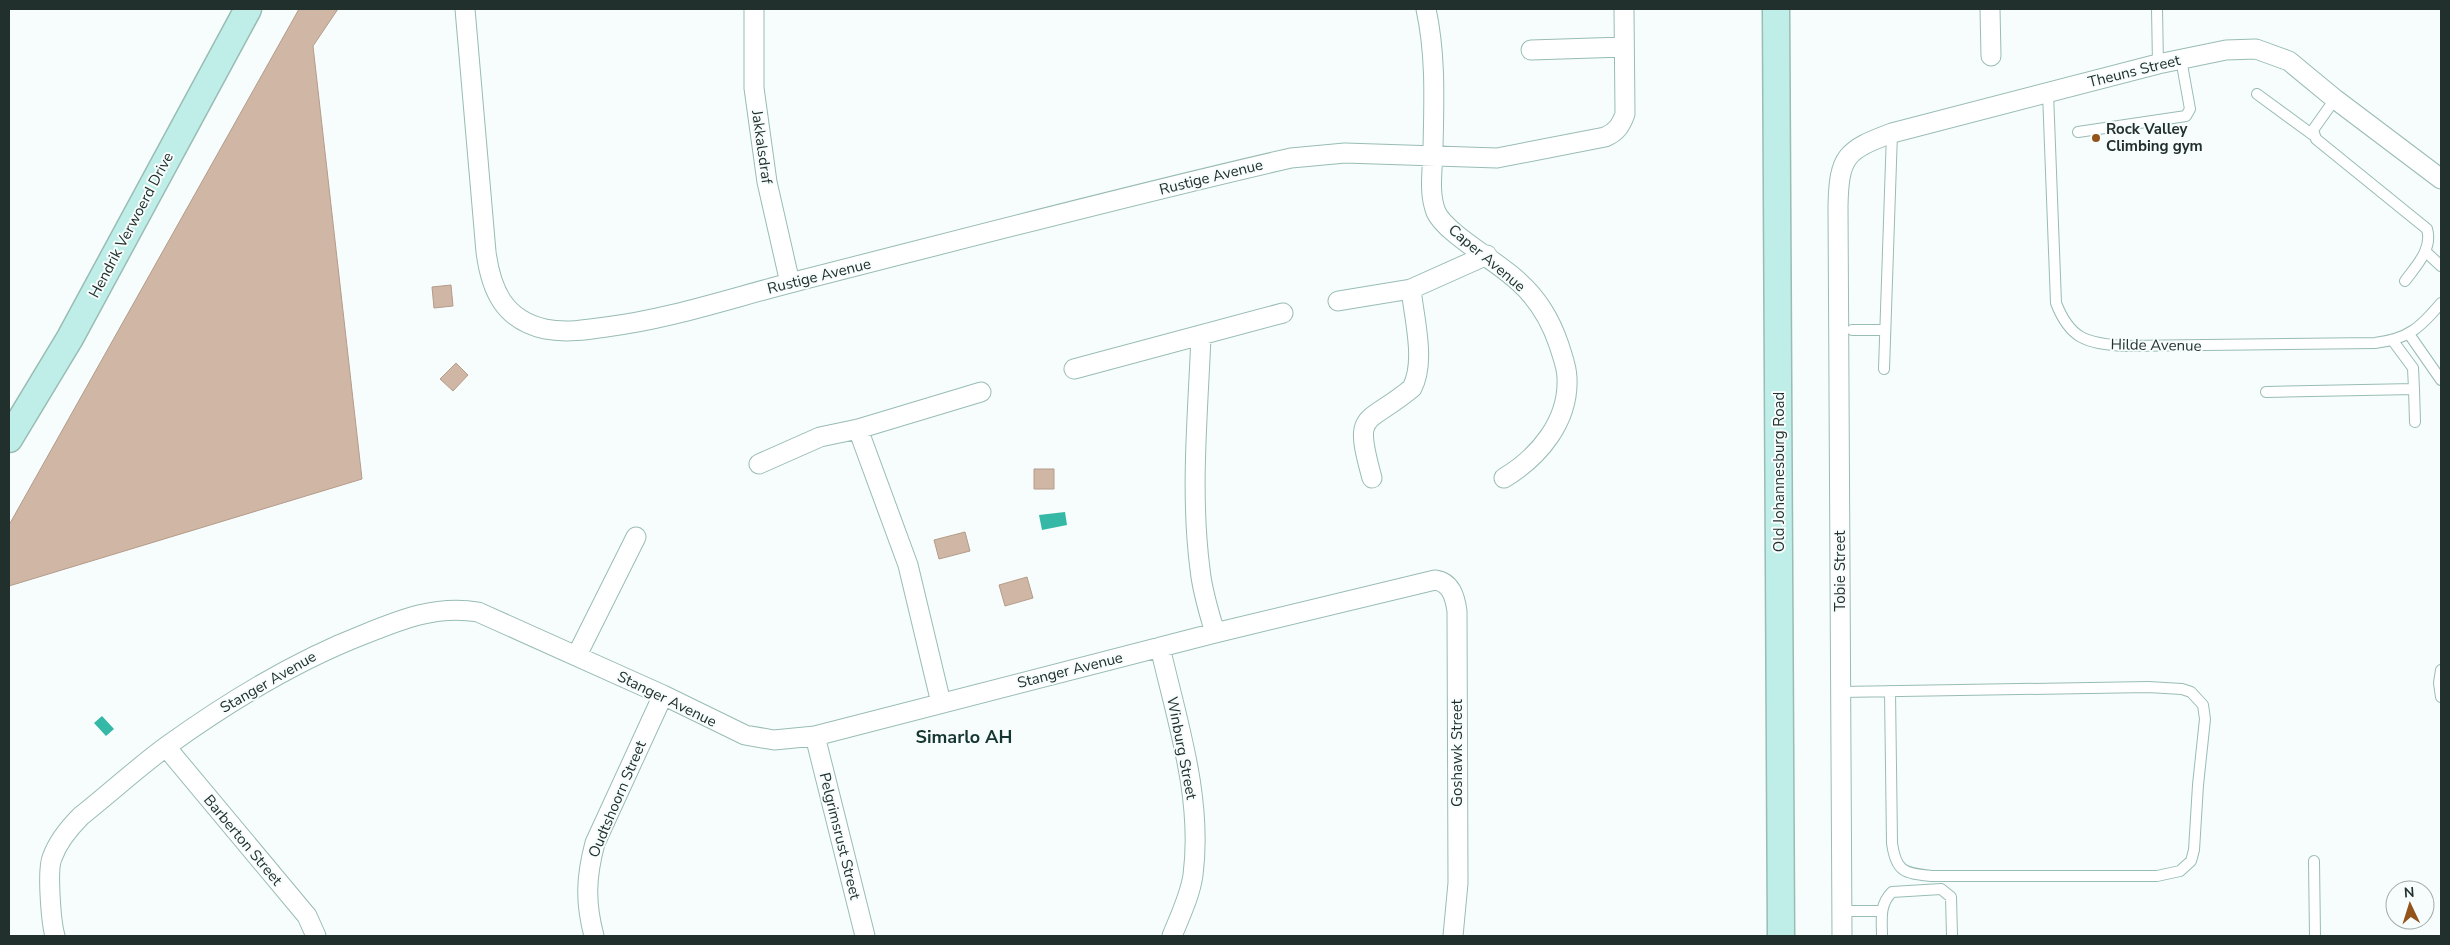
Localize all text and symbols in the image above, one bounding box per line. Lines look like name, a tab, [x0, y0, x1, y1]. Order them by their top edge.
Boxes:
street label: Theuns Street	[2086, 50, 2183, 92]
street label: Jakkalsdraf	[747, 108, 777, 186]
place label: Rock Valley Climbing gym	[2106, 119, 2203, 156]
marker: Rock Valley Climbing gym	[2090, 132, 2102, 144]
street label: Hendrik Verwoerd Drive	[84, 149, 178, 301]
street label: Rustige Avenue	[1157, 154, 1265, 200]
street label: Caper Avenue	[1444, 220, 1530, 296]
street label: Rustige Avenue	[765, 253, 873, 299]
street label: Hilde Avenue	[2110, 334, 2202, 356]
street label: Old Johannesburg Road	[1769, 392, 1789, 552]
street label: Tobie Street	[1830, 530, 1850, 612]
street label: Stanger Avenue	[216, 646, 320, 718]
street label: Stanger Avenue	[1015, 647, 1125, 693]
street label: Stanger Avenue	[614, 666, 720, 732]
street label: Winburg Street	[1162, 695, 1202, 802]
street label: Goshawk Street	[1447, 698, 1467, 807]
district label: Simarlo AH	[916, 725, 1012, 749]
street label: Oudtshoorn Street	[583, 737, 651, 860]
street label: Pelgrimsrust Street	[815, 770, 866, 902]
street label: Barberton Street	[199, 790, 287, 890]
north arrow	[2385, 880, 2435, 930]
text: N	[2403, 883, 2415, 902]

